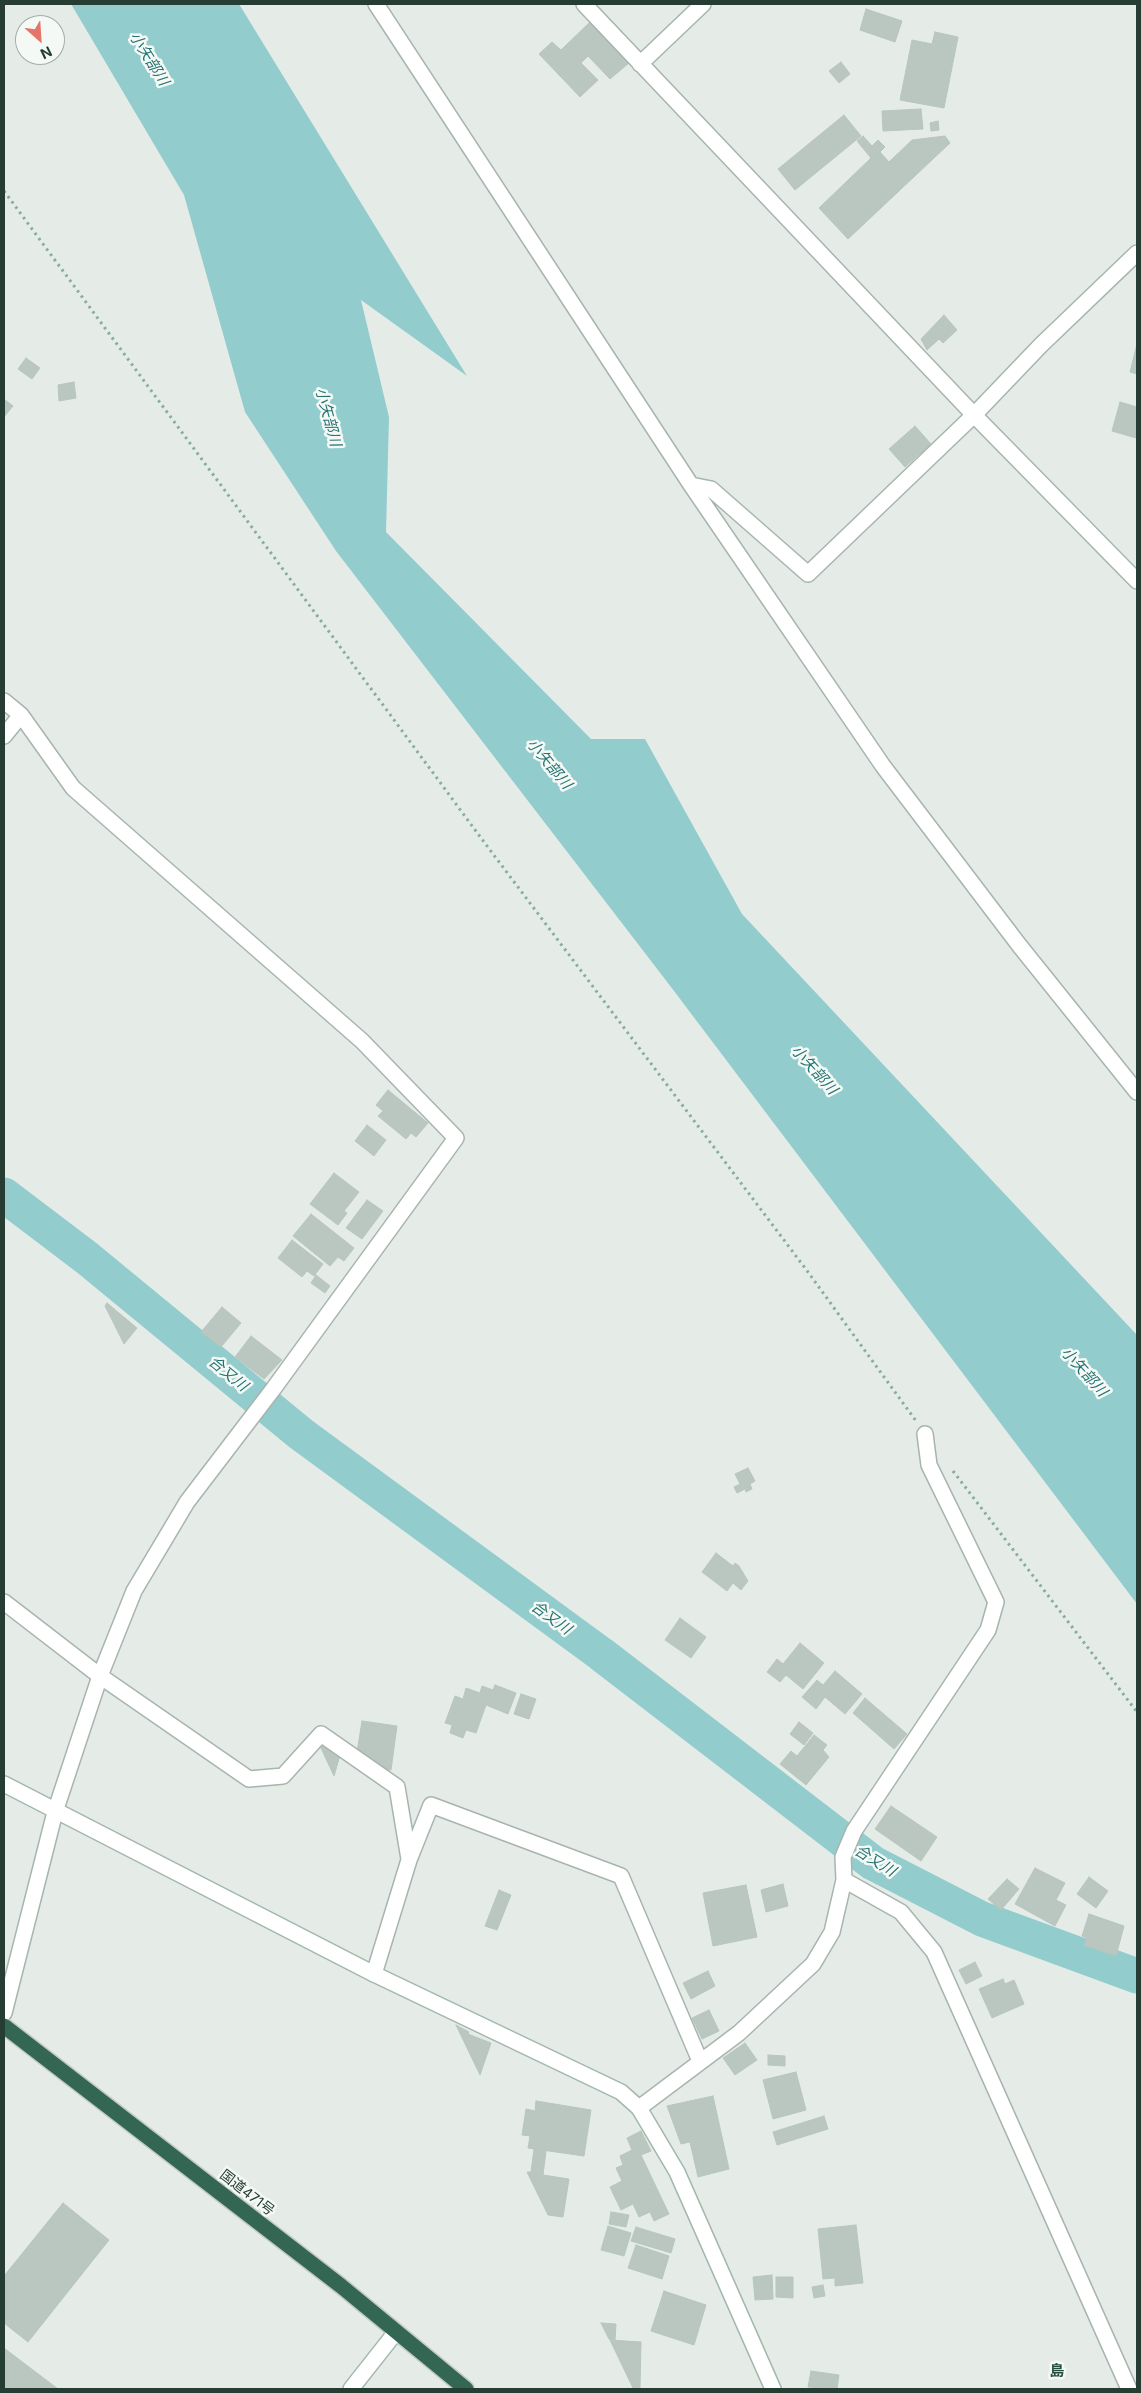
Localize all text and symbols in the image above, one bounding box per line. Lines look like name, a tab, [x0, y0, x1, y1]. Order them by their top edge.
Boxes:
north arrow	[15, 15, 65, 65]
water label: 小矢部川	[125, 29, 173, 89]
text: N	[38, 43, 55, 63]
water label: 小矢部川	[312, 386, 344, 448]
water label: 小矢部川	[523, 735, 575, 793]
water label: 小矢部川	[787, 1042, 841, 1098]
water label: 小矢部川	[1057, 1344, 1111, 1400]
water label: 合又川	[205, 1353, 251, 1395]
water label: 合又川	[528, 1597, 574, 1639]
water label: 合又川	[851, 1841, 899, 1881]
street label: 国道471号	[216, 2166, 278, 2220]
district label: 島	[1050, 2362, 1064, 2380]

